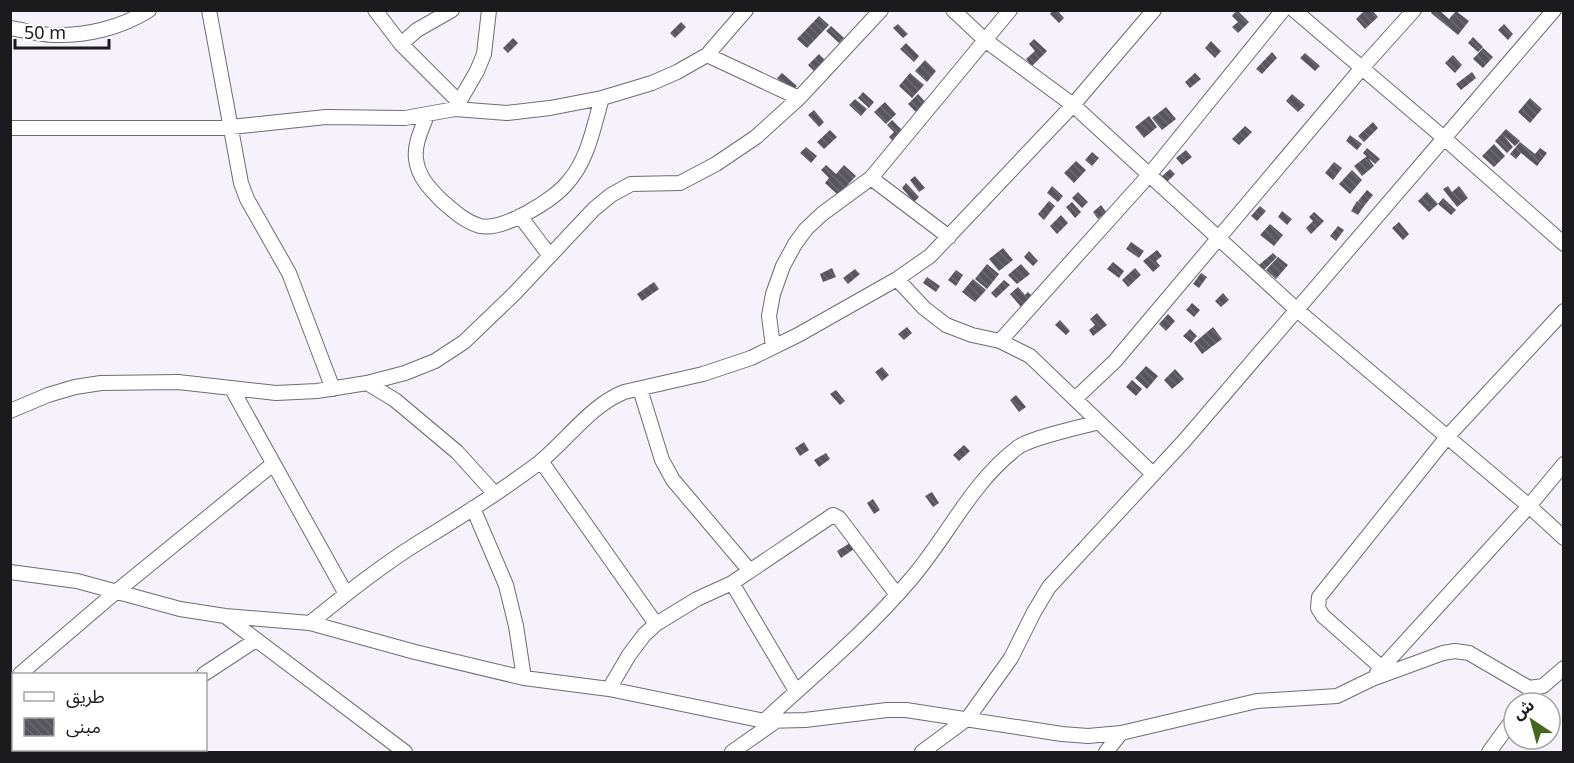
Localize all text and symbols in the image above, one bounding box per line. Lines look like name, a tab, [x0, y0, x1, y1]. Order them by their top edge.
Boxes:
scale bar	[15, 12, 110, 50]
text: 50 m	[24, 14, 66, 52]
legend	[12, 673, 207, 751]
text: طريق	[66, 678, 105, 716]
text: ش	[1505, 689, 1543, 730]
north arrow	[1502, 691, 1562, 751]
text: مبنى	[66, 708, 101, 746]

